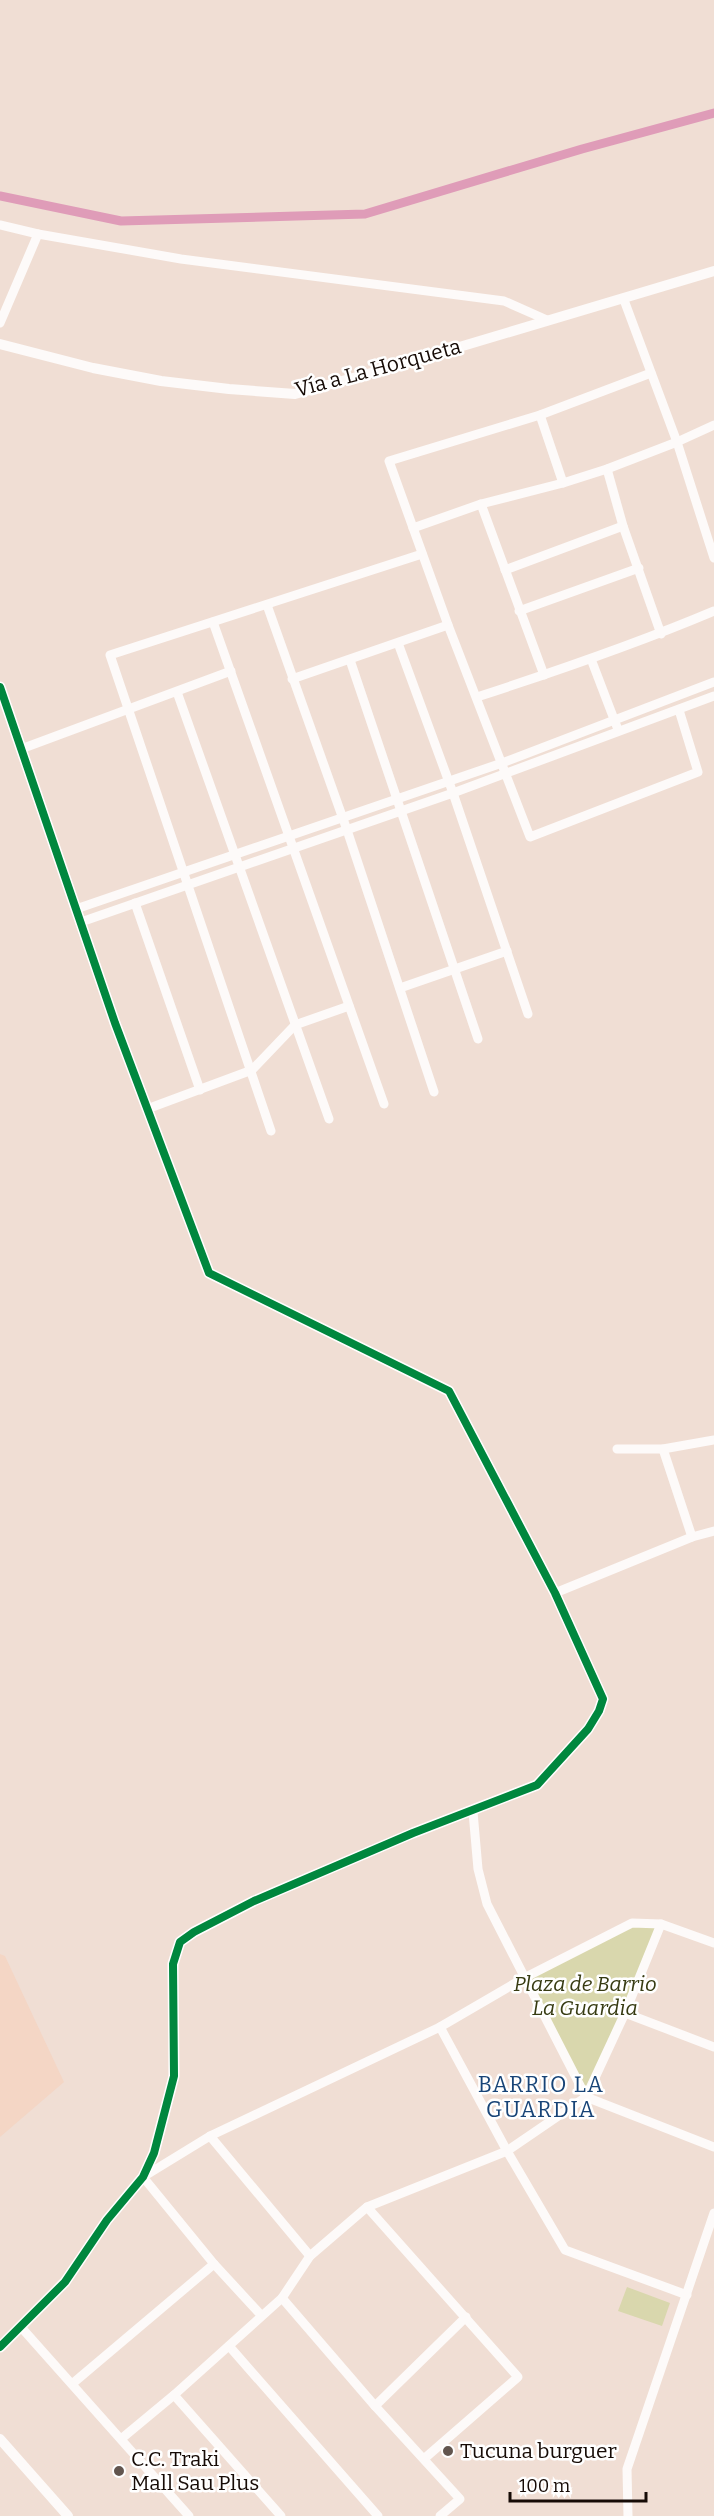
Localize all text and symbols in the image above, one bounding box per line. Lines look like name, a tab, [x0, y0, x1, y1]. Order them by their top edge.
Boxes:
street label: Vía a La Horqueta	[292, 333, 464, 403]
park label: Plaza de Barrio La Guardia	[513, 1971, 657, 2021]
district label: BARRIO LA GUARDIA	[478, 2071, 604, 2123]
place label: Tucuna burguer	[460, 2438, 617, 2464]
marker: Tucuna burguer	[441, 2444, 455, 2458]
place label: C.C. Traki Mall Sau Plus	[131, 2446, 259, 2496]
marker: C.C. Traki Mall Sau Plus	[112, 2464, 126, 2478]
scale bar	[510, 2465, 646, 2503]
text: 100 m	[519, 2475, 570, 2497]

